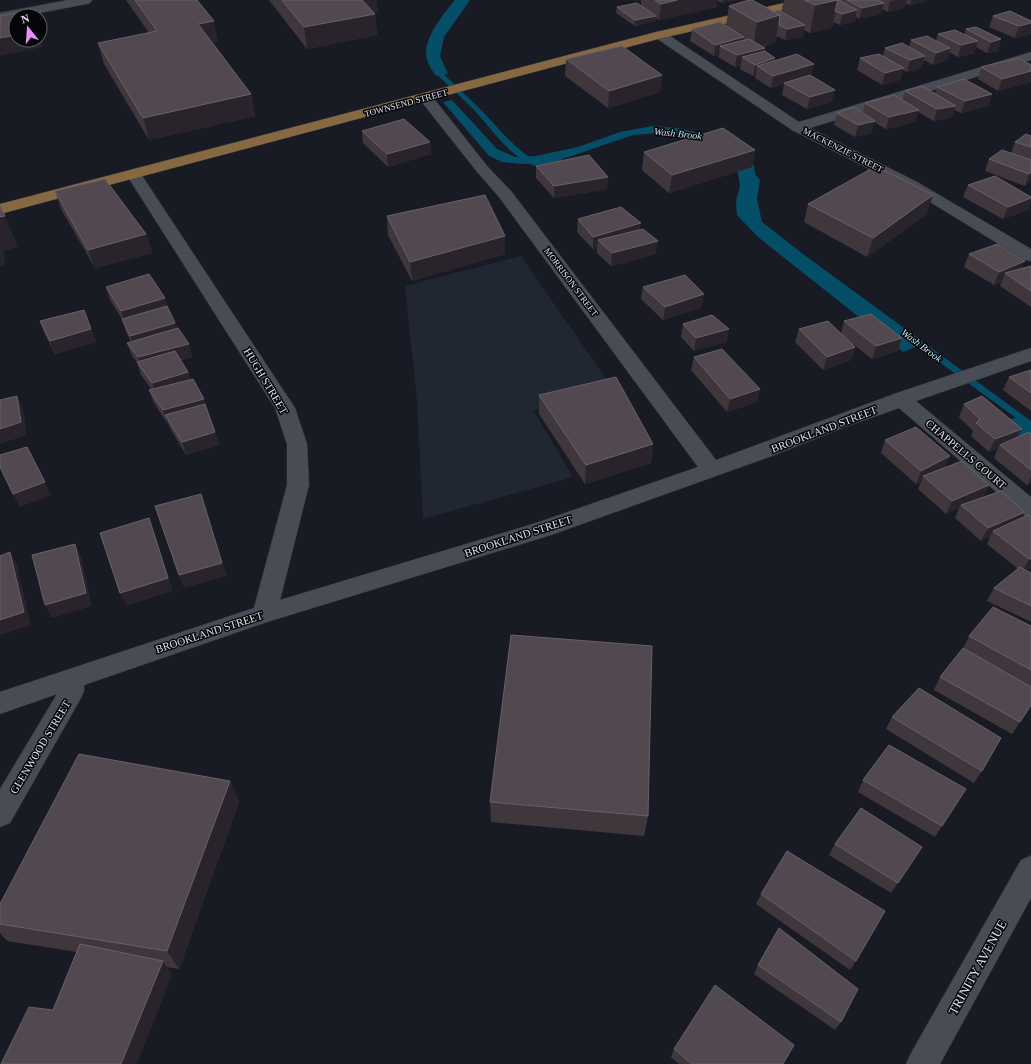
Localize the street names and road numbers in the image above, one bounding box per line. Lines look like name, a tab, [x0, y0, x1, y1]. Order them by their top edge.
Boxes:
street label: TOWNSEND STREET	[363, 87, 449, 119]
street label: MACKENZIE STREET	[801, 126, 885, 175]
street label: MORRISON STREET	[542, 246, 600, 318]
street label: HUGH STREET	[242, 346, 291, 416]
street label: BROOKLAND STREET	[770, 403, 879, 455]
street label: CHAPPELLS COURT	[923, 417, 1009, 491]
street label: BROOKLAND STREET	[463, 513, 573, 559]
street label: BROOKLAND STREET	[154, 609, 264, 655]
street label: GLENWOOD STREET	[7, 698, 73, 796]
street label: TRINITY AVENUE	[945, 917, 1010, 1017]

